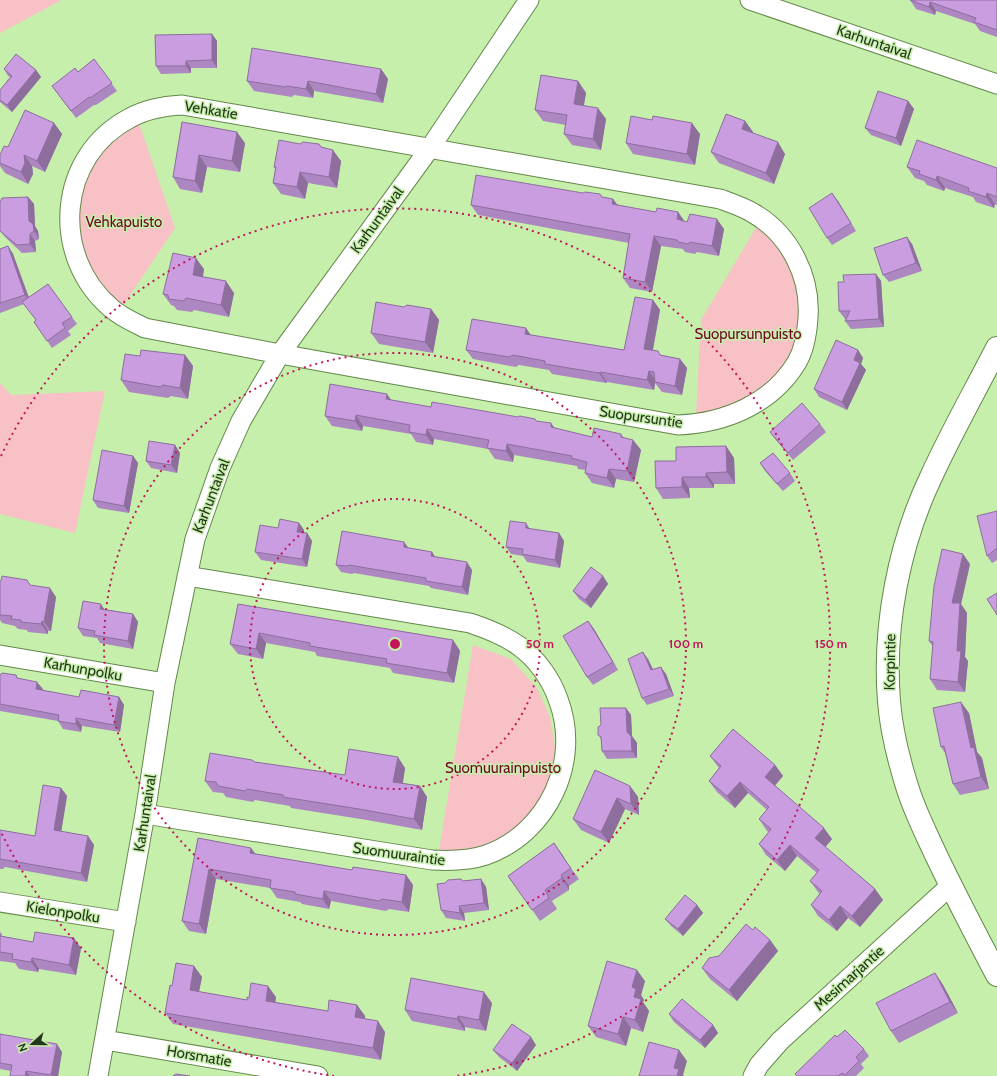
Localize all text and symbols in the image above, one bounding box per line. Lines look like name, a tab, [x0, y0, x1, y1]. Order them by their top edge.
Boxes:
street label: Karhuntaival	[834, 21, 914, 63]
street label: Vehkatie	[183, 97, 239, 123]
street label: Karhuntaival	[347, 183, 408, 257]
park label: Vehkapuisto	[86, 213, 162, 231]
park label: Suopursunpuisto	[694, 325, 802, 343]
street label: Suopursuntie	[598, 402, 684, 432]
street label: Karhuntaival	[189, 456, 234, 536]
street label: Korpintie	[881, 633, 899, 690]
text: 50 m	[526, 636, 554, 651]
text: 100 m	[669, 636, 703, 651]
text: 150 m	[815, 636, 847, 651]
centre of rings	[388, 637, 402, 651]
street label: Karhunpolku	[42, 653, 124, 685]
park label: Suomuurainpuisto	[445, 759, 561, 777]
street label: Karhuntaival	[130, 773, 160, 853]
street label: Suomuuraintie	[352, 839, 447, 869]
street label: Kielonpolku	[25, 897, 101, 927]
street label: Mesimarjantie	[810, 941, 888, 1014]
north arrow	[12, 1024, 52, 1064]
text: N	[15, 1041, 31, 1054]
street label: Horsmatie	[165, 1041, 233, 1071]

